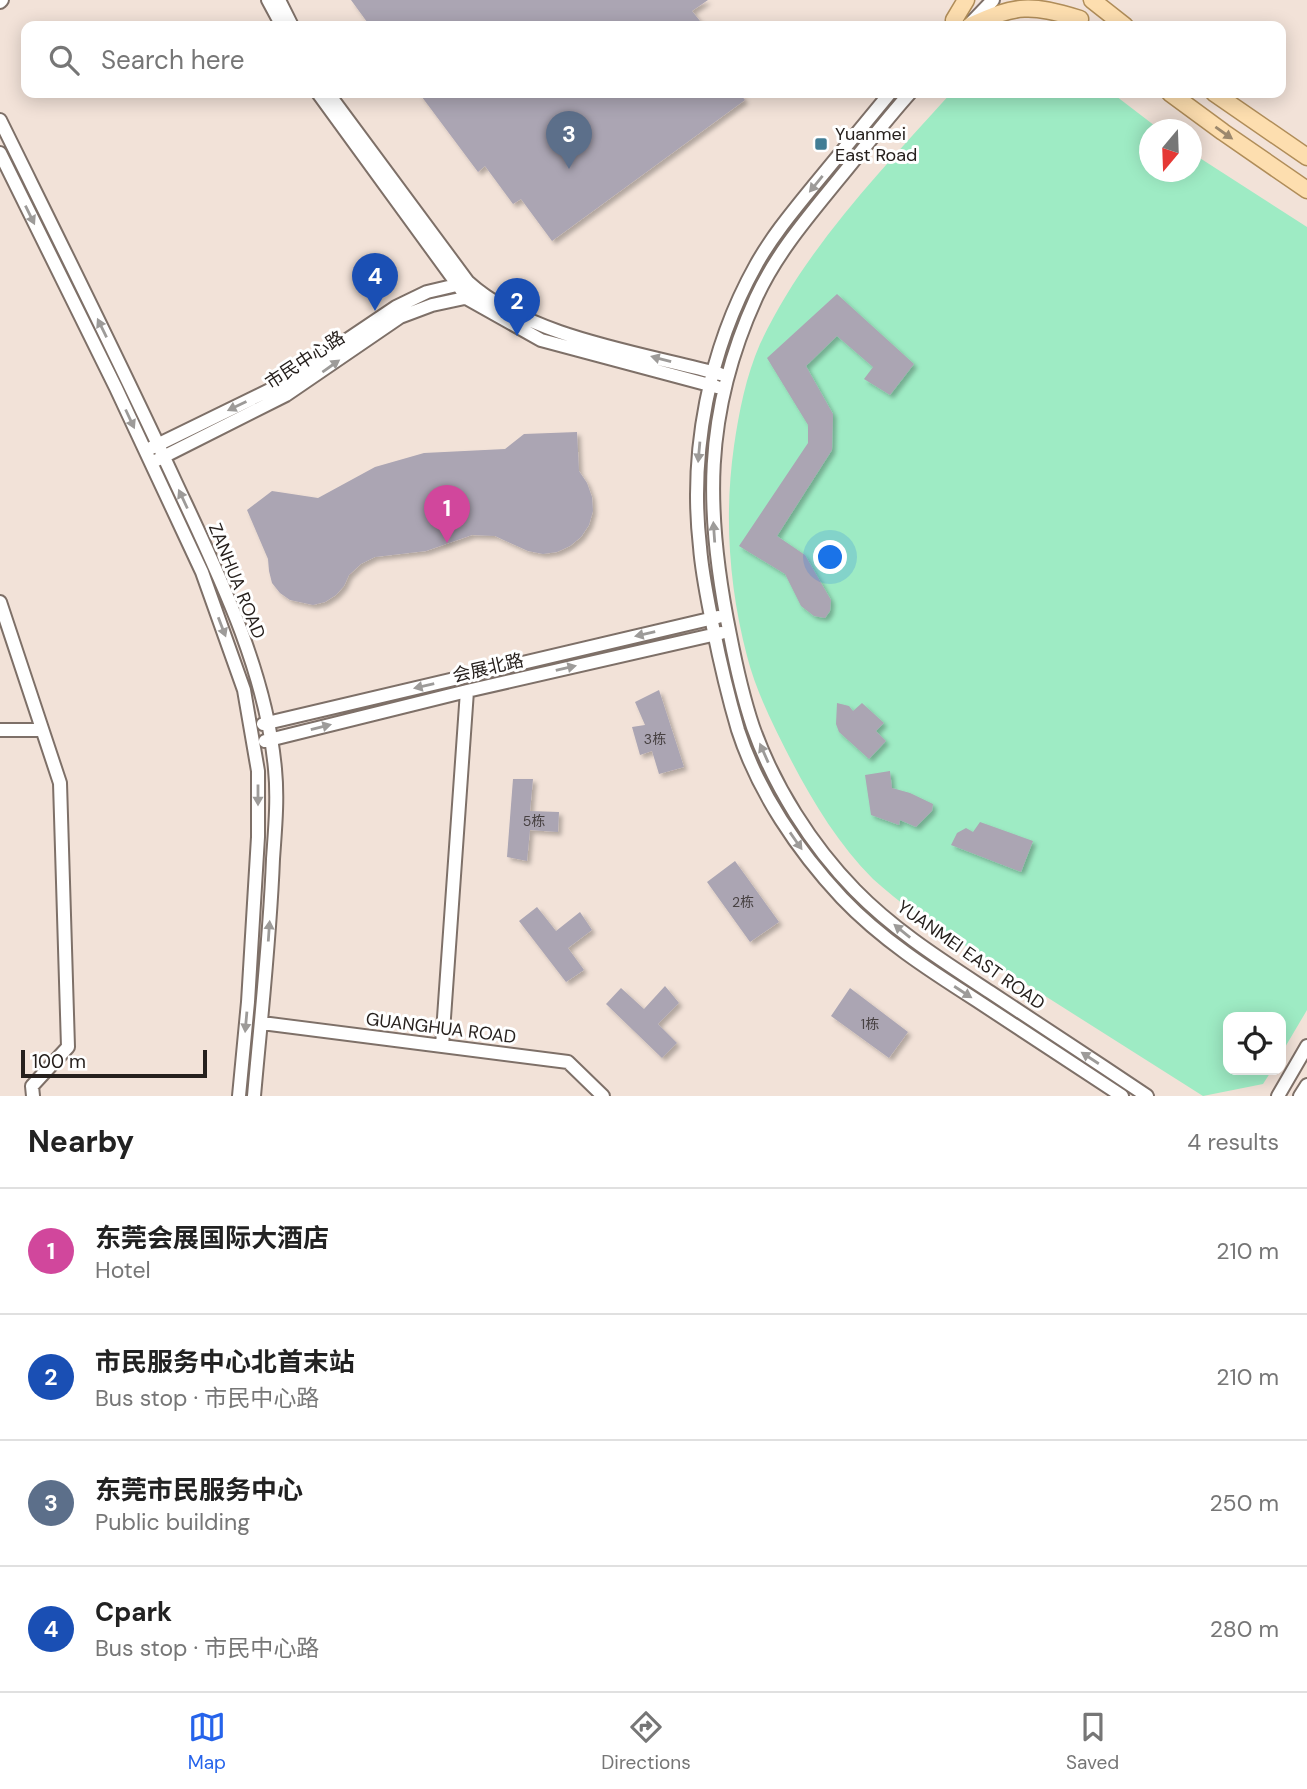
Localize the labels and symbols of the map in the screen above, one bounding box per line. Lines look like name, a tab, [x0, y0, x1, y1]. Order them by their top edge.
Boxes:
pin: 3	[546, 111, 592, 169]
north arrow	[1139, 119, 1202, 182]
place label: Yuanmei East Road	[835, 122, 917, 167]
one-way arrow	[1215, 126, 1233, 140]
marker: Yuanmei East Road	[813, 136, 829, 152]
one-way arrow	[809, 175, 824, 192]
one-way arrow	[25, 205, 36, 225]
pin: 4	[352, 253, 398, 311]
pin: 2	[494, 278, 540, 336]
one-way arrow	[97, 318, 108, 338]
street label: 市民中心路	[261, 325, 349, 395]
one-way arrow	[650, 353, 672, 364]
one-way arrow	[322, 359, 340, 373]
one-way arrow	[227, 400, 247, 412]
one-way arrow	[124, 409, 136, 429]
one-way arrow	[693, 441, 704, 463]
pin: 1	[424, 485, 470, 543]
one-way arrow	[178, 489, 189, 509]
street label: ZANHUA ROAD	[203, 520, 271, 642]
one-way arrow	[708, 521, 719, 543]
your location	[813, 540, 847, 574]
one-way arrow	[217, 616, 228, 637]
one-way arrow	[634, 629, 656, 640]
street label: 会展北路	[450, 648, 526, 688]
one-way arrow	[555, 663, 577, 674]
one-way arrow	[413, 681, 435, 692]
one-way arrow	[310, 721, 332, 732]
house number: 3栋	[644, 730, 666, 748]
one-way arrow	[758, 743, 770, 763]
one-way arrow	[252, 784, 264, 806]
house number: 5栋	[523, 812, 545, 830]
one-way arrow	[789, 832, 803, 850]
house number: 2栋	[732, 893, 754, 911]
street label: YUANMEI EAST ROAD	[892, 895, 1050, 1015]
one-way arrow	[264, 919, 275, 941]
one-way arrow	[893, 924, 910, 939]
one-way arrow	[954, 985, 973, 998]
street label: GUANGHUA ROAD	[364, 1007, 518, 1049]
one-way arrow	[241, 1011, 252, 1033]
house number: 1栋	[861, 1015, 879, 1033]
scale bar	[21, 1047, 206, 1079]
one-way arrow	[1081, 1052, 1100, 1065]

